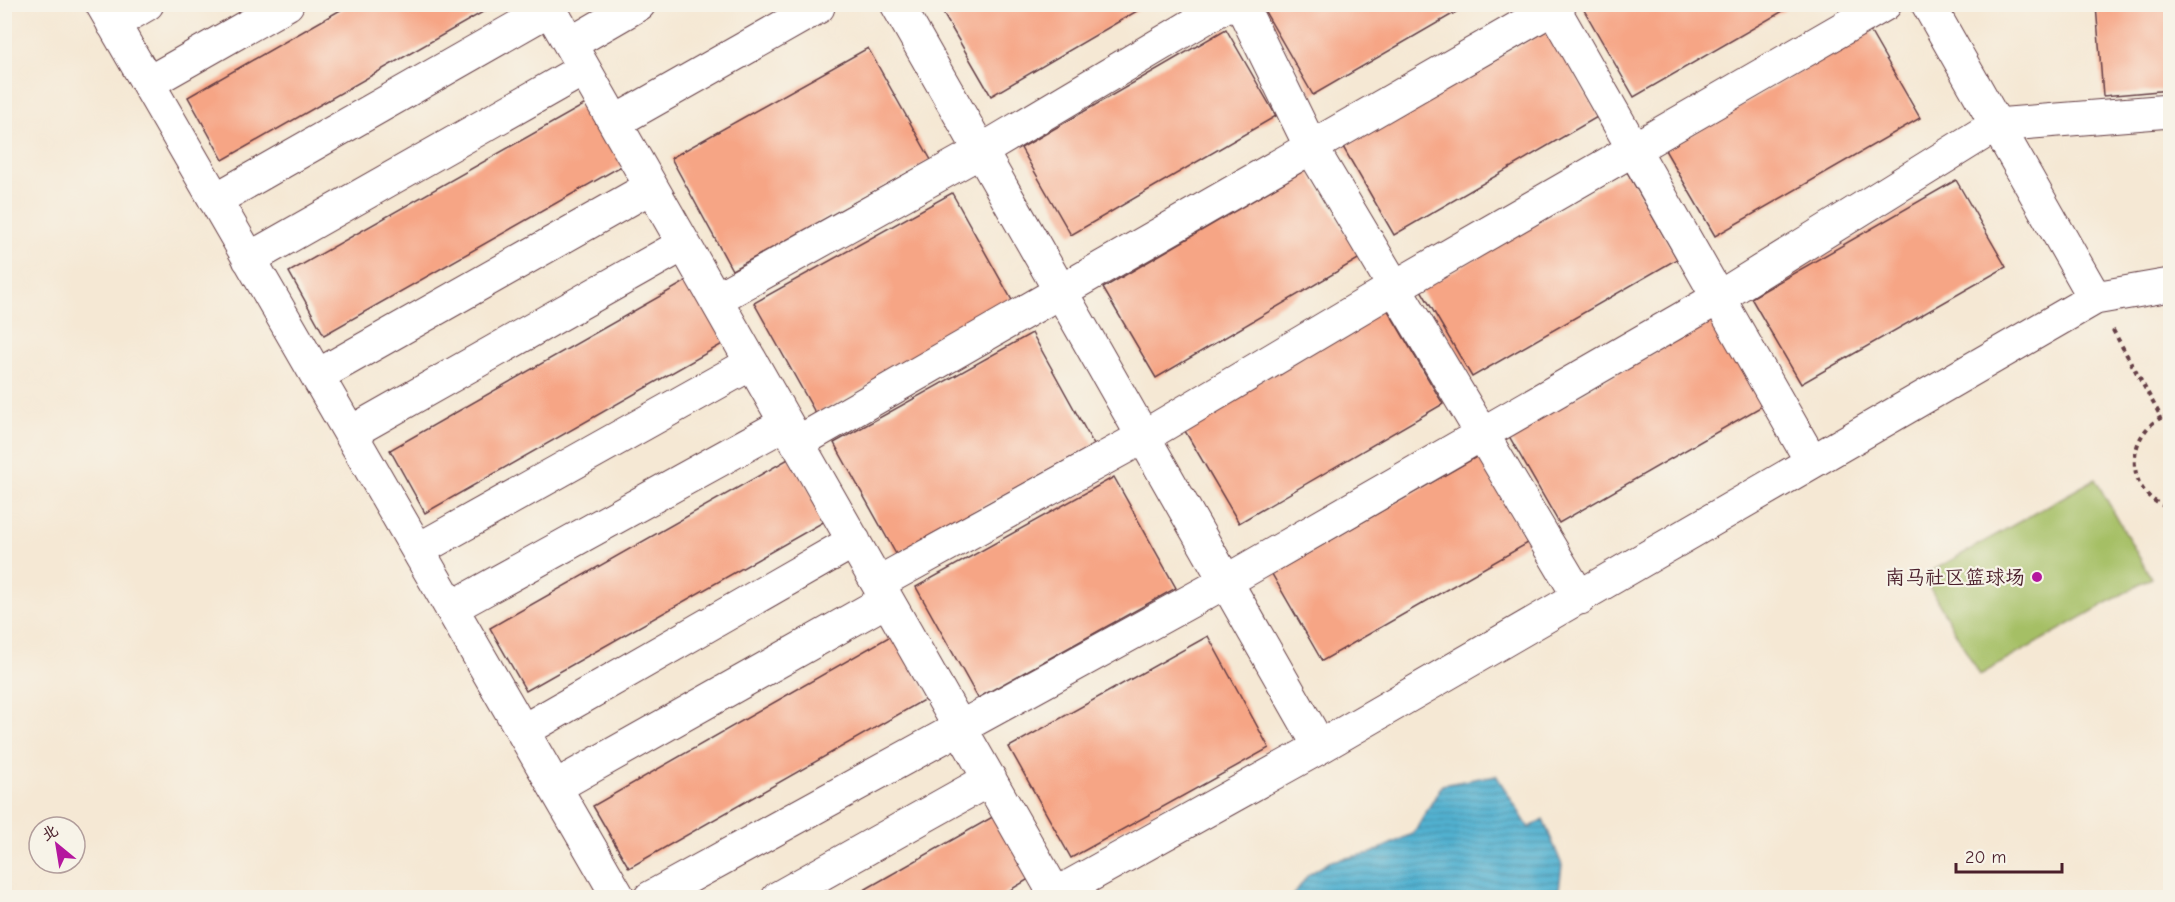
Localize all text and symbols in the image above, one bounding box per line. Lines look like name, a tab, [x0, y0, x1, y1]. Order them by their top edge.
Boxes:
place label: 南马社区篮球场	[1885, 566, 2025, 589]
marker: 南马社区篮球场	[2030, 570, 2044, 584]
north arrow	[27, 815, 87, 875]
text: 北	[39, 821, 61, 845]
scale bar	[1956, 836, 2062, 874]
text: 20 m	[1965, 847, 2006, 868]

